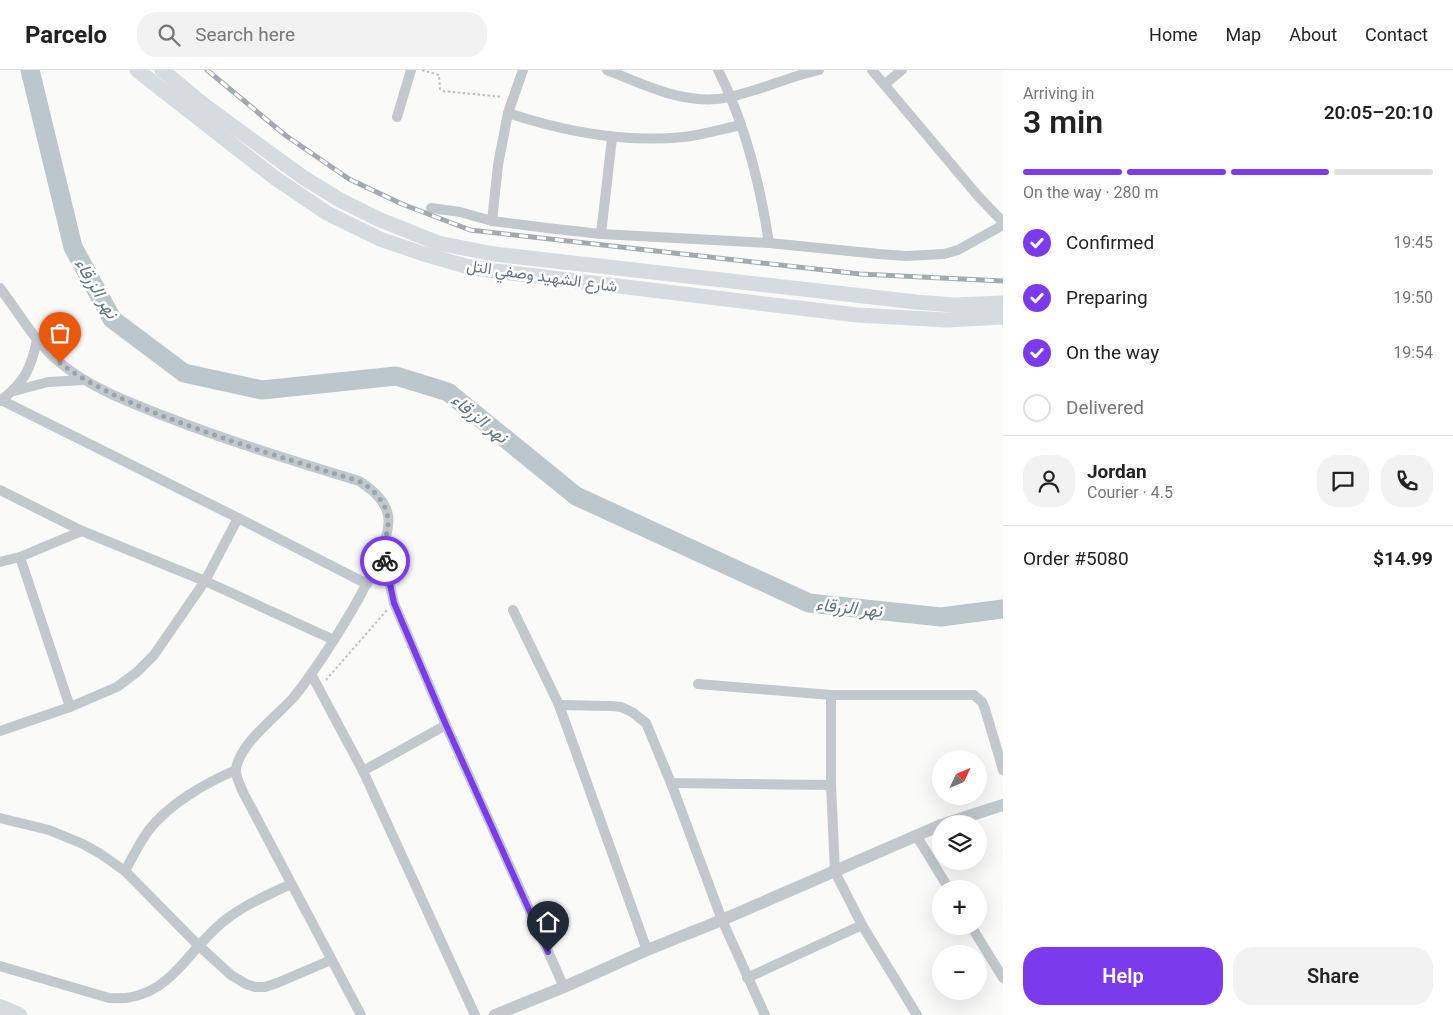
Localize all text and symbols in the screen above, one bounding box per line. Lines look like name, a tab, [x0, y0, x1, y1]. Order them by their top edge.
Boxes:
search box	[137, 12, 487, 57]
text: Parcelo	[25, 21, 107, 49]
icon: search	[155, 21, 183, 49]
text: Search here	[195, 23, 295, 46]
text: Home	[1149, 24, 1198, 45]
text: Map	[1226, 24, 1261, 45]
text: About	[1289, 24, 1337, 45]
text: Contact	[1365, 24, 1428, 45]
text: Arriving in	[1023, 84, 1094, 103]
text: 20:05–20:10	[1324, 101, 1433, 124]
text: 3 min	[1023, 103, 1103, 141]
text: On the way · 280 m	[1023, 183, 1159, 202]
icon: check	[1023, 229, 1051, 257]
text: Confirmed	[1066, 231, 1154, 254]
text: 19:45	[1393, 233, 1433, 252]
water label: نهر الزرقاء	[70, 254, 124, 323]
street label: شارع الشهيد وصفي التل	[465, 256, 619, 300]
icon: check	[1023, 284, 1051, 312]
text: Preparing	[1066, 286, 1148, 309]
text: 19:50	[1393, 288, 1433, 307]
pin	[39, 312, 81, 363]
icon: bag	[46, 319, 74, 347]
icon: check	[1023, 339, 1051, 367]
text: On the way	[1066, 341, 1159, 364]
text: 19:54	[1393, 343, 1433, 362]
water label: نهر الزرقاء	[447, 389, 513, 448]
text: Delivered	[1066, 396, 1144, 419]
button: person	[1023, 455, 1075, 507]
button: chat	[1317, 455, 1369, 507]
button: phone	[1381, 455, 1433, 507]
text: Jordan	[1087, 460, 1147, 483]
text: Courier · 4.5	[1087, 483, 1173, 502]
courier	[360, 536, 410, 586]
icon: bike	[371, 547, 399, 575]
text: Order #5080	[1023, 547, 1129, 570]
text: $14.99	[1373, 547, 1433, 570]
water label: نهر الزرقاء	[815, 593, 884, 622]
north arrow	[932, 750, 988, 805]
map controls	[932, 750, 987, 1000]
button: layers	[932, 815, 987, 870]
button: +	[932, 880, 987, 935]
pin	[527, 901, 569, 952]
icon: home	[534, 908, 562, 936]
button: −	[932, 945, 987, 1000]
button: Help	[1023, 947, 1223, 1005]
button: Share	[1233, 947, 1433, 1005]

